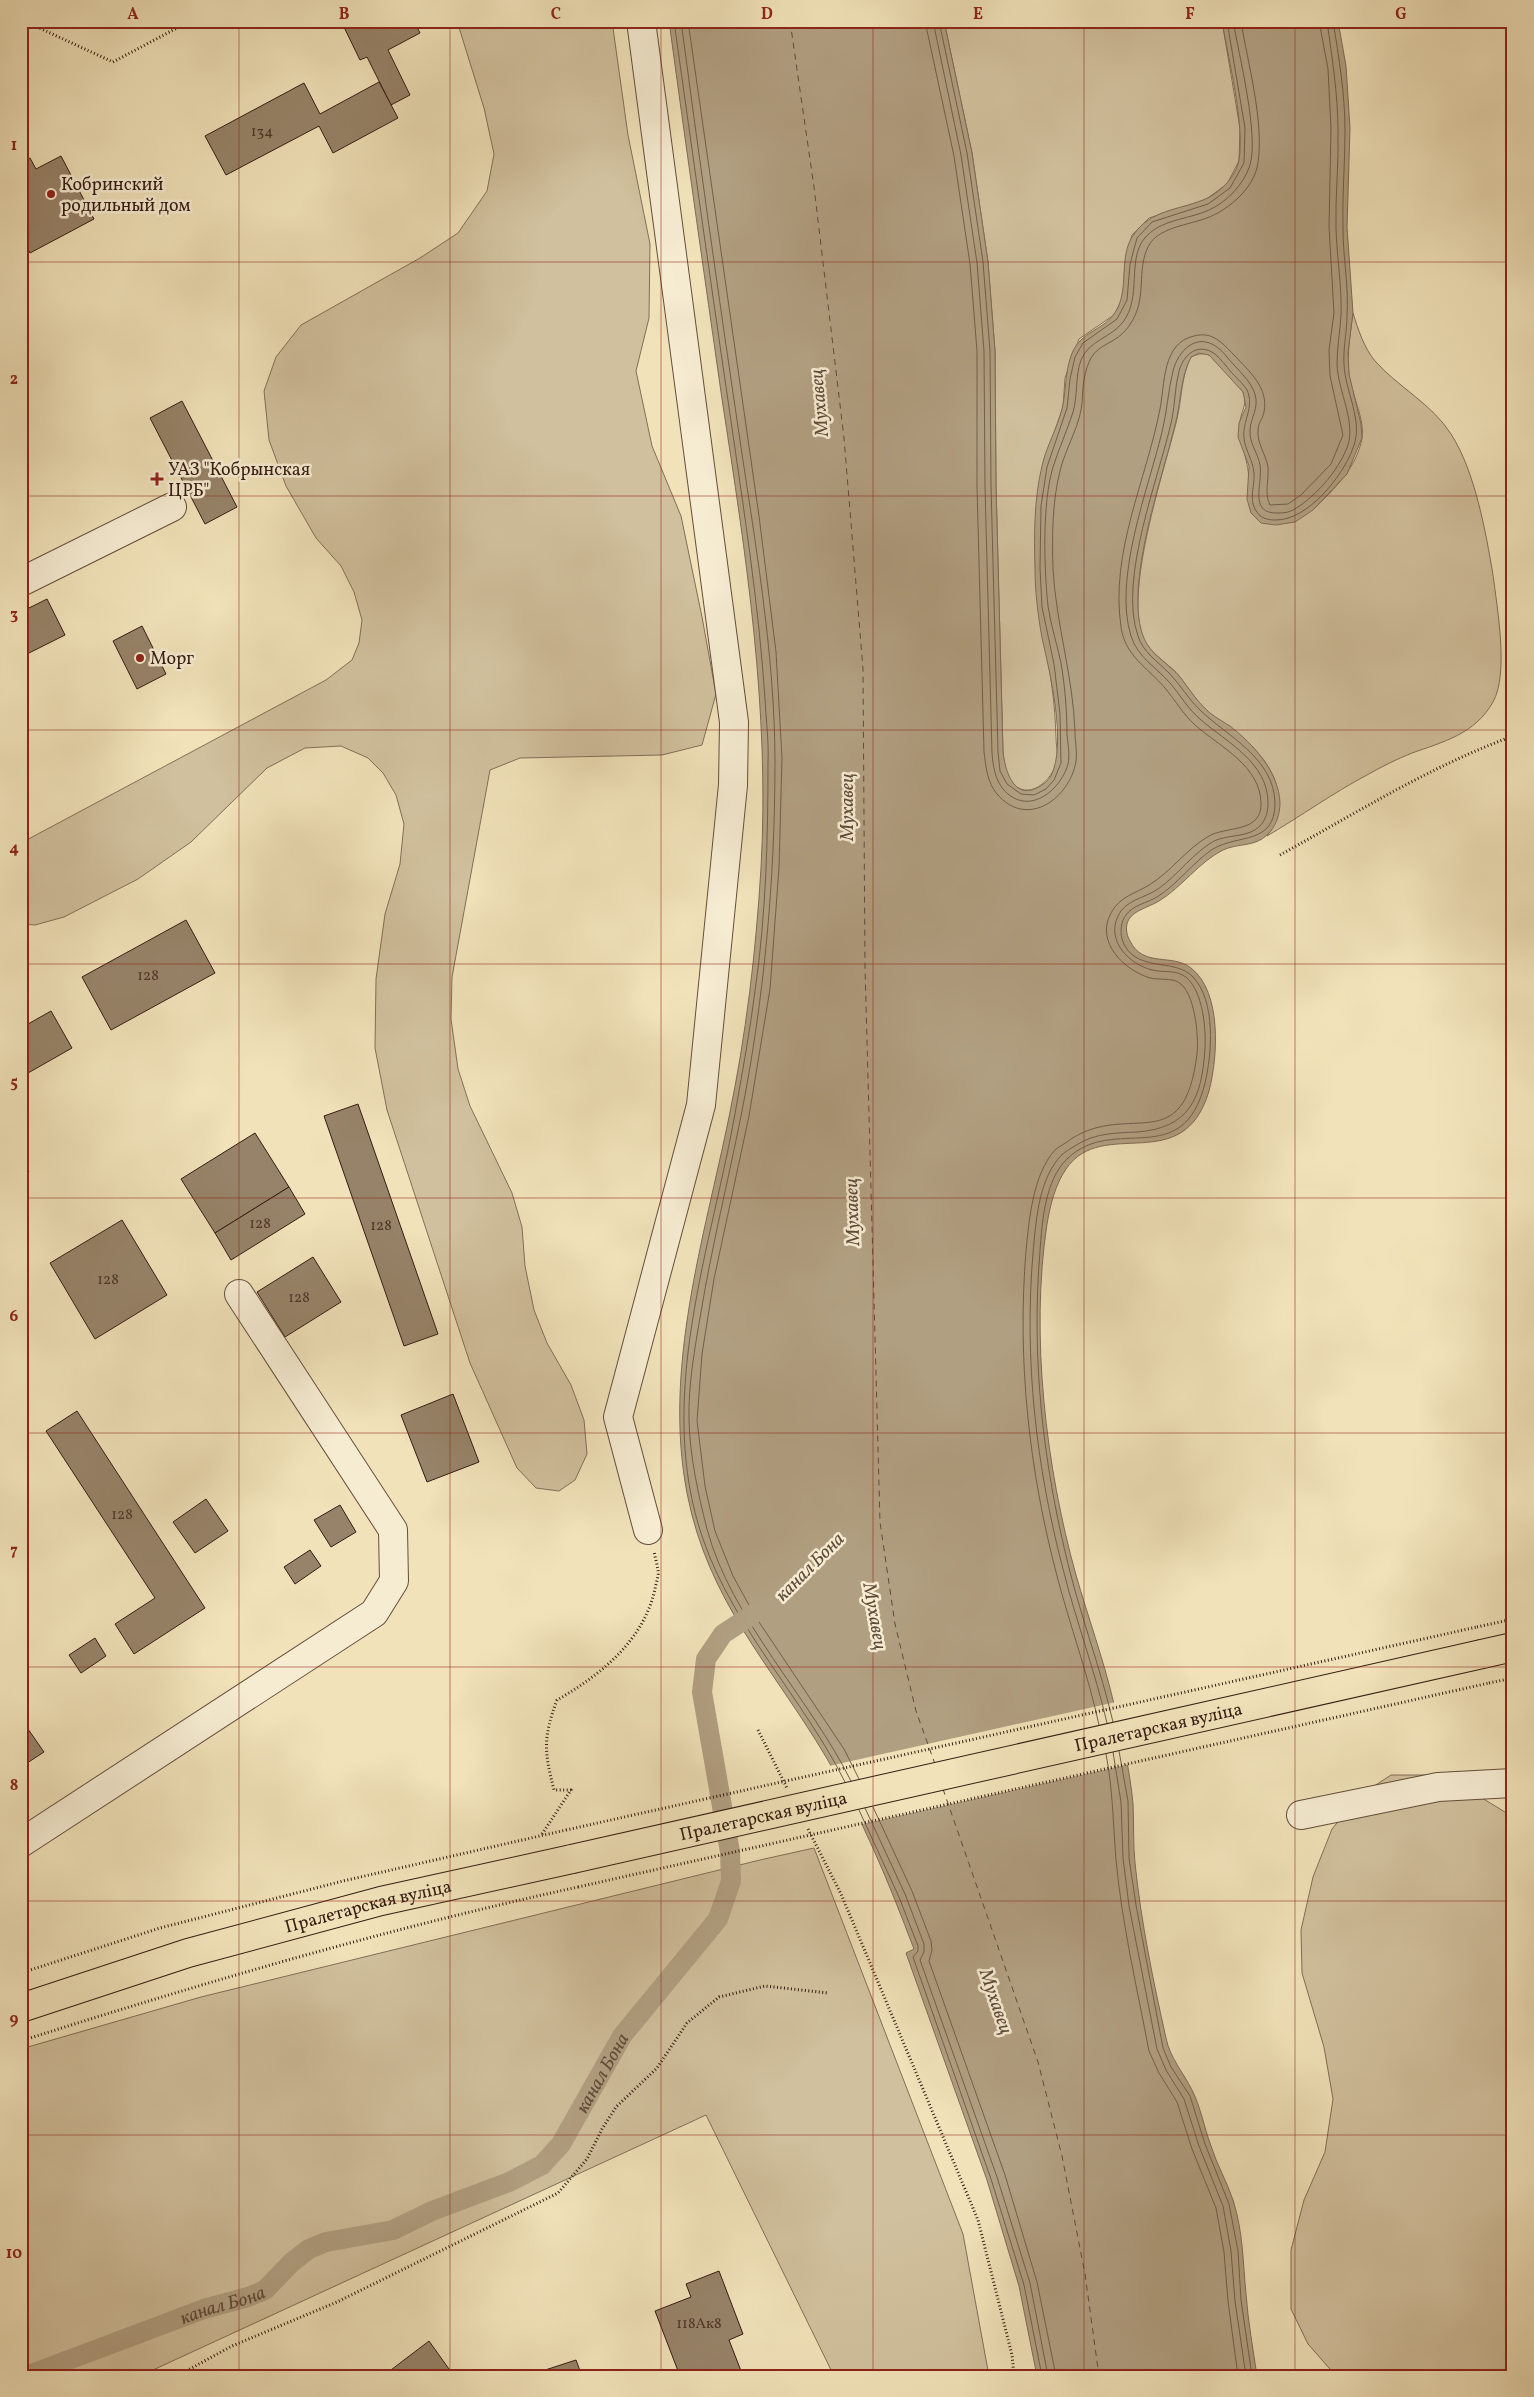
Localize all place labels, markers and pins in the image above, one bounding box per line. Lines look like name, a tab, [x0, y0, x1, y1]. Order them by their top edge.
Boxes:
place label: Кобринский родильный дом	[61, 173, 191, 219]
marker: Кобринский родильный дом	[45, 188, 57, 200]
place label: УАЗ "Кобрынская ЦРБ"	[168, 458, 310, 504]
marker: УАЗ "Кобрынская ЦРБ"	[150, 472, 164, 486]
place label: Морг	[150, 647, 194, 672]
marker: Морг	[134, 652, 146, 664]

